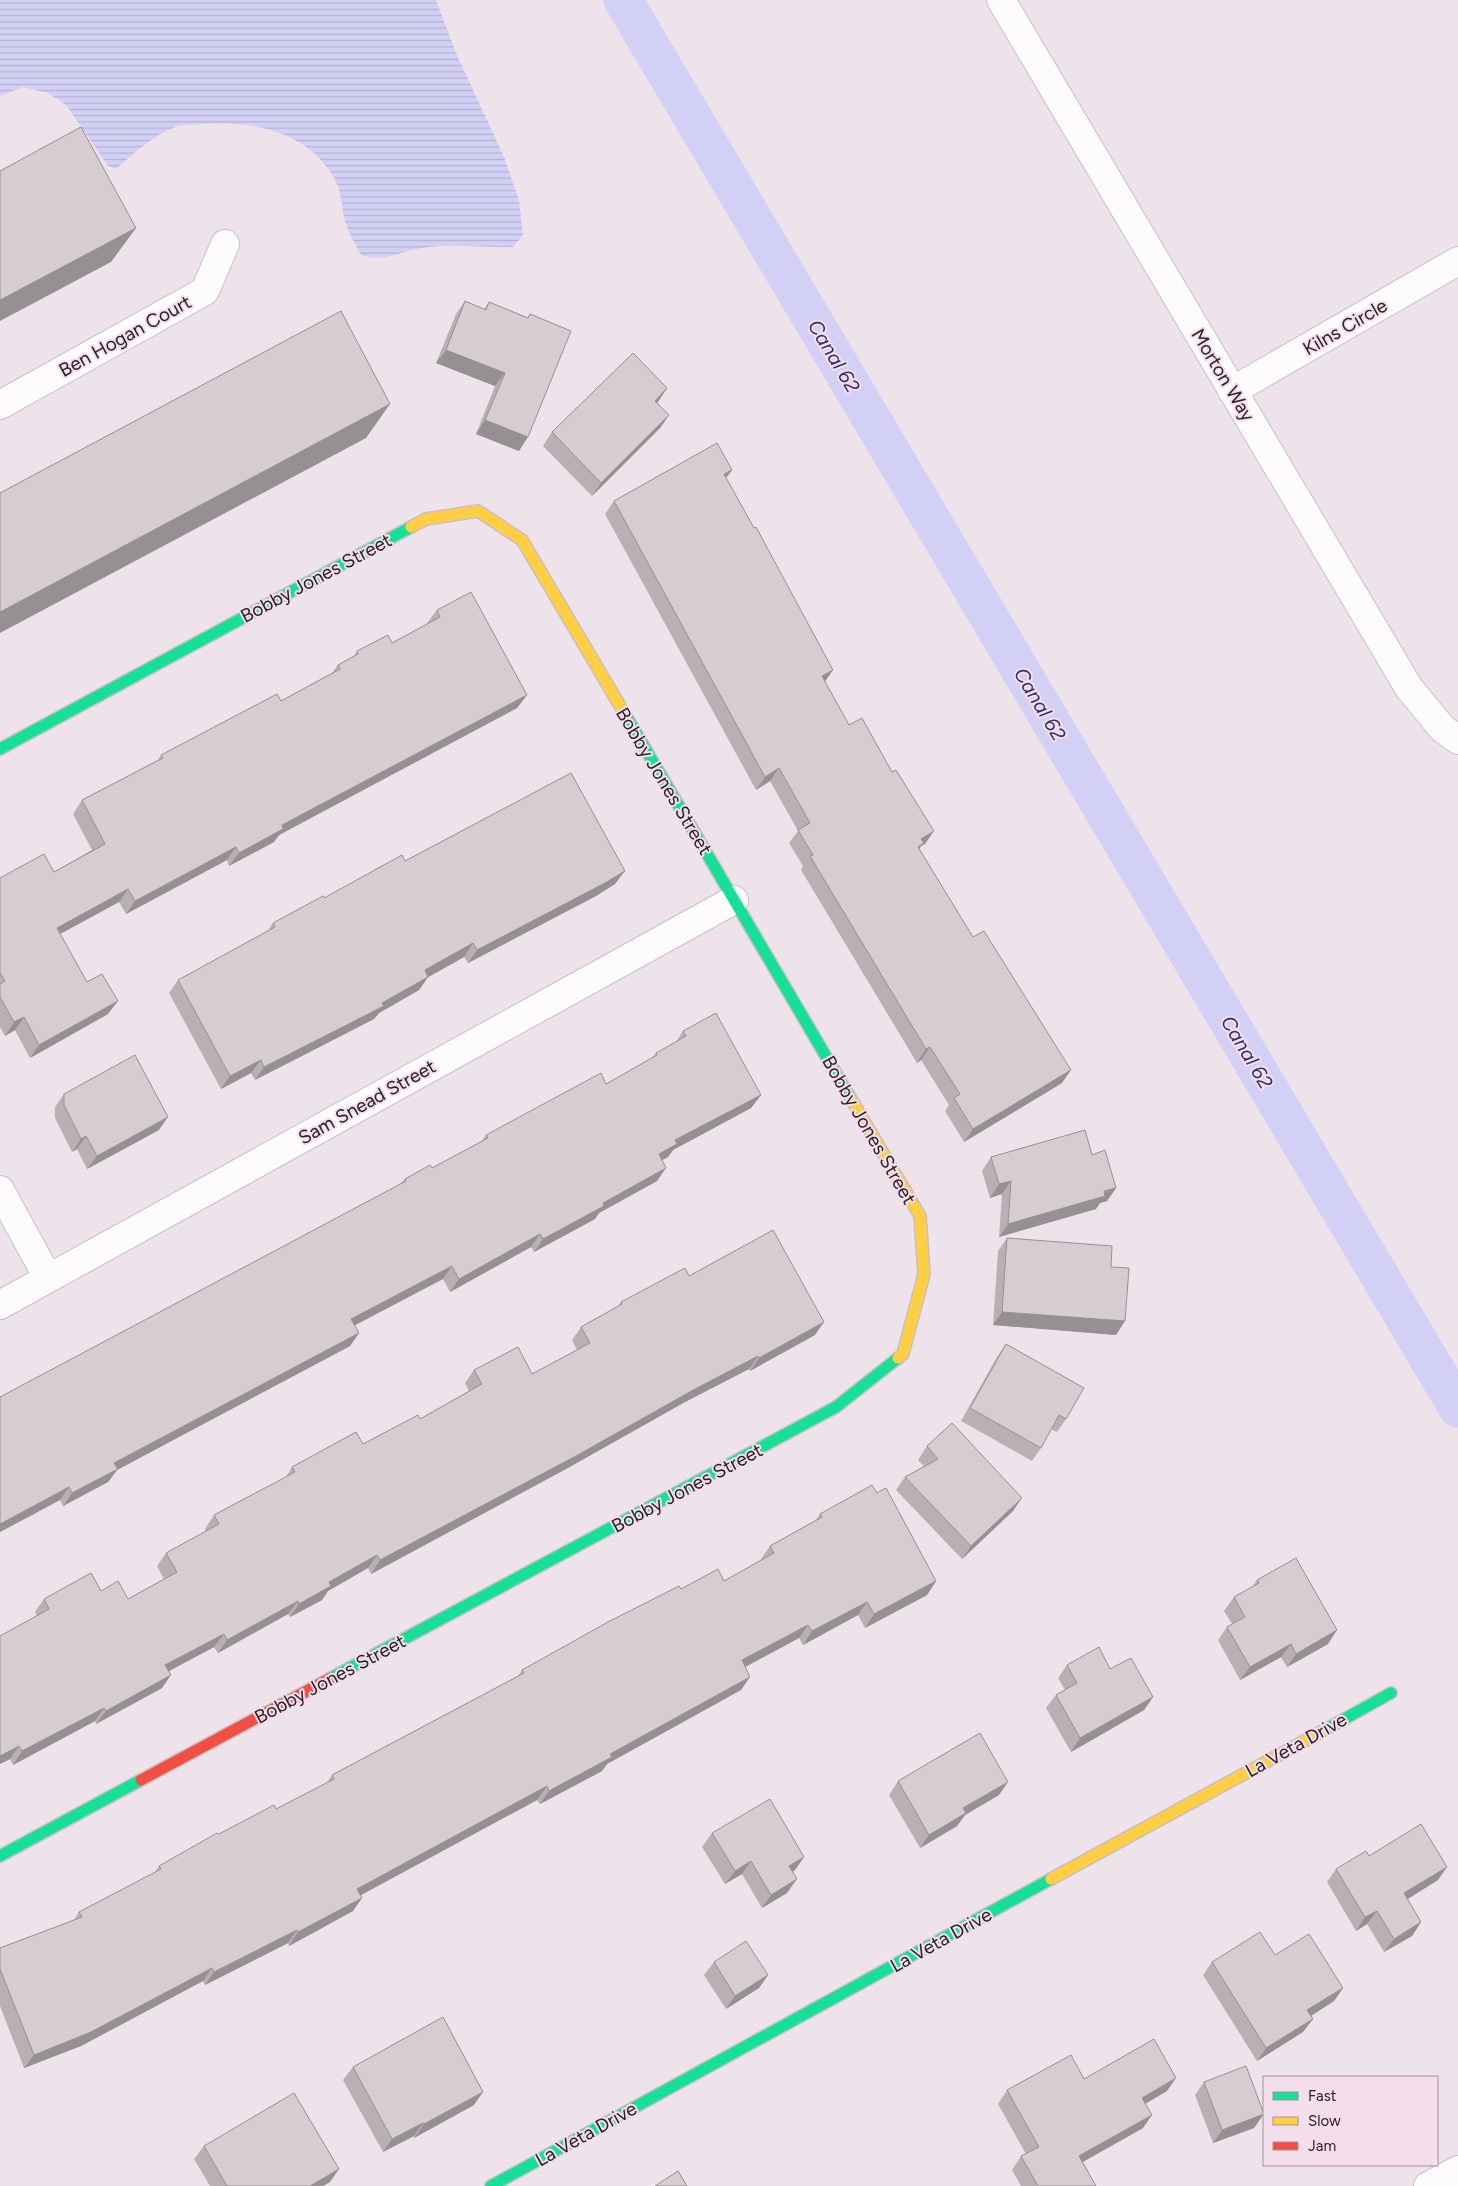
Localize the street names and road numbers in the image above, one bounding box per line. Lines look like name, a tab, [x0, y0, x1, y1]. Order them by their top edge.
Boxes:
street label: Ben Hogan Court	[55, 290, 195, 382]
street label: Kilns Circle	[1299, 294, 1391, 360]
street label: Morton Way	[1186, 325, 1260, 425]
street label: Bobby Jones Street	[236, 528, 396, 628]
street label: Bobby Jones Street	[611, 703, 717, 859]
street label: Bobby Jones Street	[817, 1052, 921, 1208]
street label: Sam Snead Street	[294, 1055, 440, 1149]
street label: Bobby Jones Street	[607, 1438, 767, 1538]
street label: Bobby Jones Street	[250, 1629, 410, 1729]
street label: La Veta Drive	[1241, 1708, 1351, 1782]
street label: La Veta Drive	[886, 1903, 996, 1977]
street label: La Veta Drive	[531, 2097, 641, 2171]

